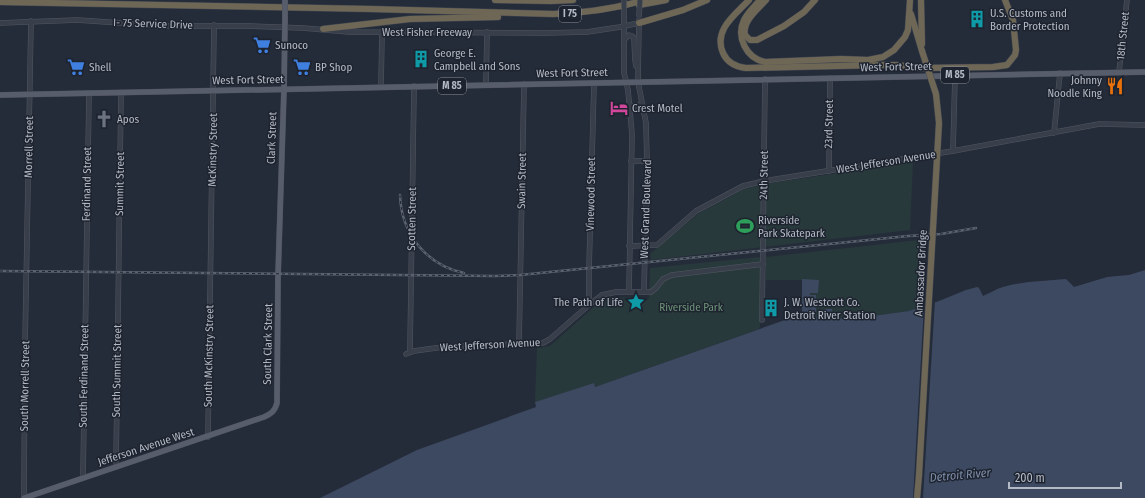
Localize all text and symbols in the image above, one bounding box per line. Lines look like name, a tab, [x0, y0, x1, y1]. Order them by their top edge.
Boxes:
road number: I 75	[559, 6, 581, 22]
place label: U.S. Customs and Border Protection	[990, 7, 1069, 33]
building icon: U.S. Customs and Border Protection	[967, 9, 987, 29]
street label: 18th Street	[1114, 11, 1132, 61]
street label: I- 75 Service Drive	[113, 16, 193, 32]
street label: West Fisher Freeway	[382, 26, 472, 39]
supermarket icon: Sunoco	[252, 35, 272, 55]
place label: Sunoco	[275, 39, 308, 52]
place label: George E. Campbell and Sons	[434, 47, 521, 73]
building icon: George E. Campbell and Sons	[411, 49, 431, 69]
supermarket icon: Shell	[66, 57, 86, 77]
supermarket icon: BP Shop	[292, 57, 312, 77]
street label: West Fort Street	[860, 60, 932, 74]
place label: Shell	[89, 61, 112, 74]
place label: BP Shop	[315, 61, 352, 74]
street label: West Fort Street	[536, 66, 608, 80]
road number: M 85	[941, 67, 969, 83]
street label: West Fort Street	[212, 73, 284, 87]
place label: Johnny Noodle King	[1047, 74, 1103, 100]
restaurant icon: Johnny Noodle King	[1105, 76, 1125, 96]
road number: M 85	[438, 78, 466, 94]
hotel icon: Crest Motel	[609, 98, 629, 118]
street label: 23rd Street	[822, 99, 836, 149]
place label: Crest Motel	[632, 102, 683, 115]
church icon: Apos	[94, 109, 114, 129]
street label: Clark Street	[265, 111, 279, 164]
place label: Apos	[117, 113, 139, 126]
street label: McKinstry Street	[206, 113, 220, 187]
street label: Morrell Street	[22, 116, 36, 178]
street label: Ferdinand Street	[80, 146, 94, 221]
street label: West Jefferson Avenue	[835, 148, 937, 176]
street label: 24th Street	[757, 150, 771, 200]
street label: Summit Street	[113, 151, 127, 216]
street label: Swain Street	[515, 152, 529, 209]
street label: Vinewood Street	[584, 157, 598, 231]
street label: West Grand Boulevard	[638, 159, 654, 259]
street label: Scotten Street	[405, 187, 419, 251]
place label: Riverside Park Skatepark	[758, 214, 826, 240]
sports icon: Riverside Park Skatepark	[735, 216, 755, 236]
street label: Ambassador Bridge	[912, 229, 930, 317]
place icon: The Path of Life	[626, 292, 646, 312]
place label: The Path of Life	[553, 296, 623, 309]
place label: J. W. Westcott Co. Detroit River Station	[784, 296, 876, 322]
building icon: J. W. Westcott Co. Detroit River Station	[761, 298, 781, 318]
park label: Riverside Park	[659, 301, 724, 314]
street label: South Clark Street	[261, 303, 275, 385]
street label: South McKinstry Street	[202, 304, 216, 407]
street label: South Ferdinand Street	[77, 324, 91, 428]
street label: South Summit Street	[110, 324, 124, 418]
street label: West Jefferson Avenue	[439, 336, 541, 354]
street label: South Morrell Street	[18, 340, 32, 432]
street label: Jefferson Avenue West	[96, 425, 196, 469]
scale bar	[1009, 464, 1121, 490]
water label: Detroit River	[929, 465, 992, 485]
text: 200 m	[1015, 471, 1045, 485]

